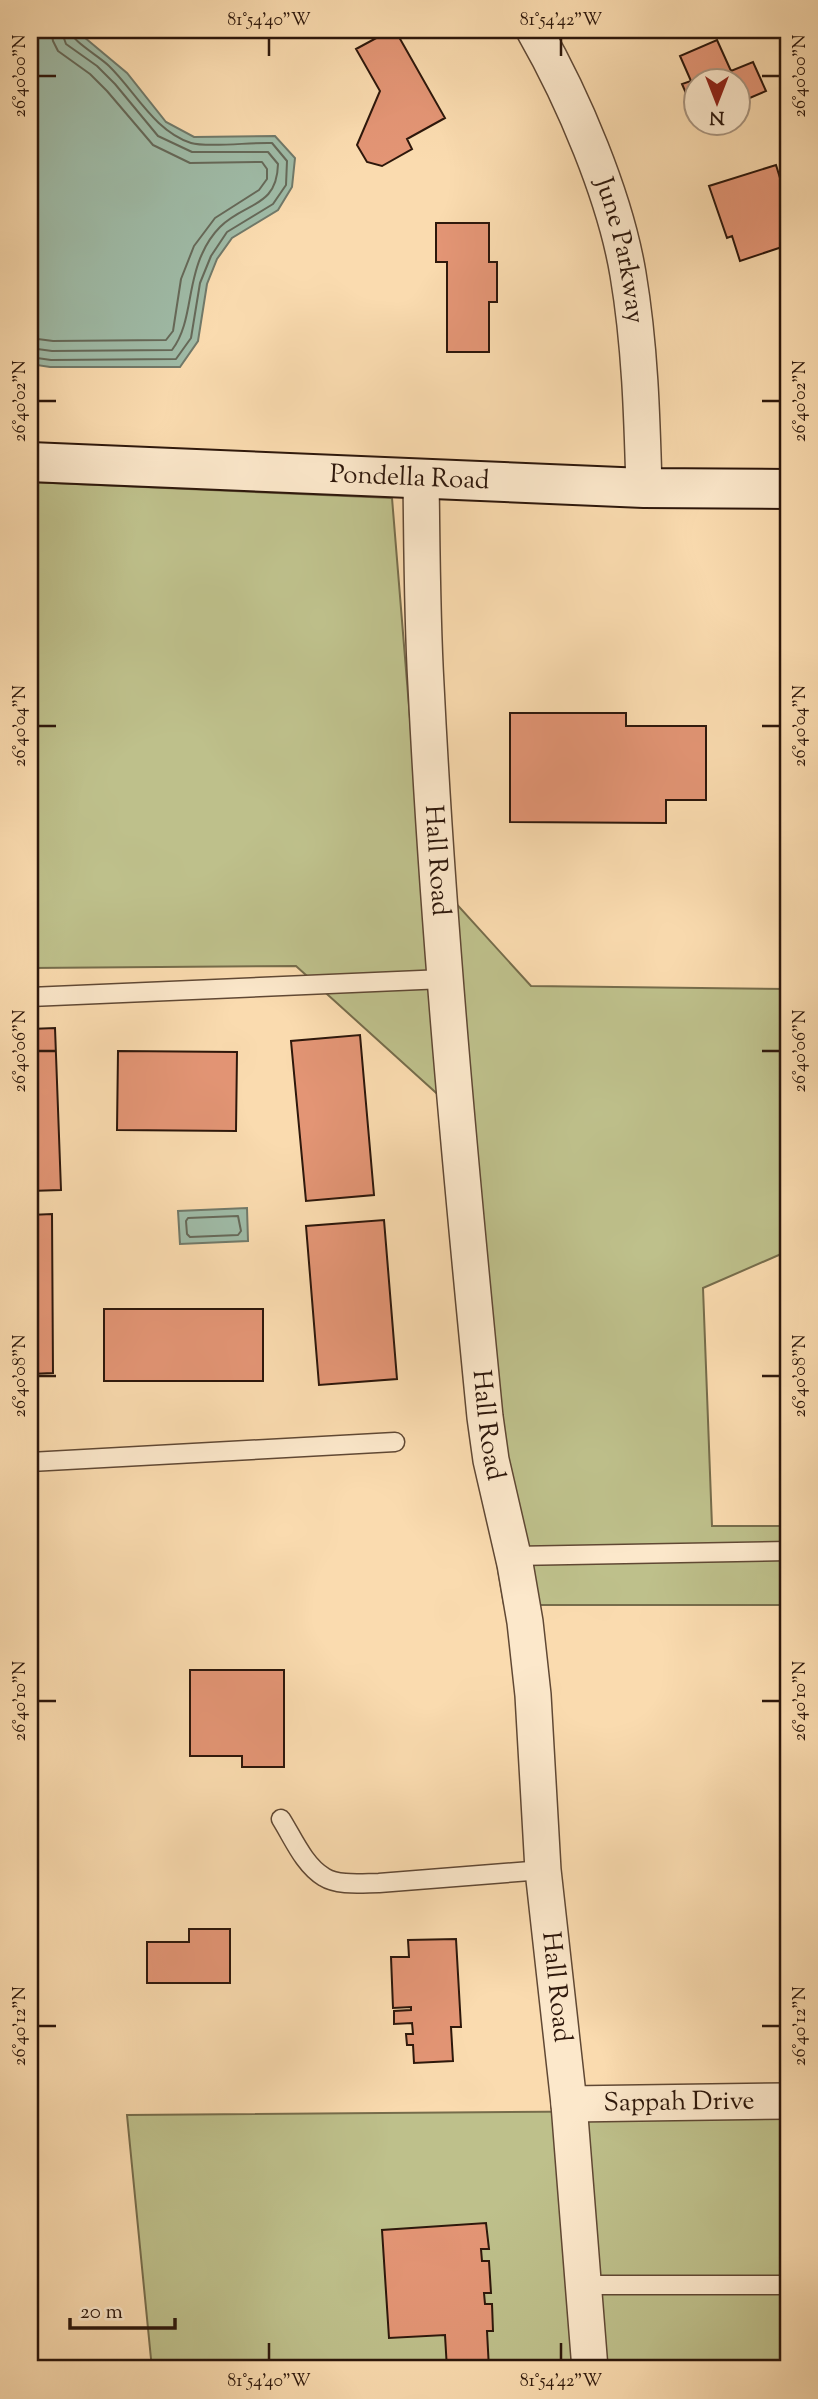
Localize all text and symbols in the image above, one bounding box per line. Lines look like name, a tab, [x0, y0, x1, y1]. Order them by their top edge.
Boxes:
text: 81°54'40"W	[227, 8, 311, 34]
text: 81°54'42"W	[520, 8, 602, 34]
text: 26°40'00"N	[8, 34, 34, 118]
text: 26°40'00"N	[788, 34, 814, 118]
north arrow	[682, 66, 752, 136]
text: N	[709, 103, 725, 130]
street label: June Parkway	[584, 171, 653, 325]
text: 26°40'02"N	[8, 360, 34, 442]
text: 26°40'02"N	[788, 360, 814, 442]
street label: Pondella Road	[329, 456, 491, 500]
text: 26°40'04"N	[8, 685, 34, 767]
text: 26°40'04"N	[788, 685, 814, 767]
street label: Hall Road	[414, 804, 459, 918]
text: 26°40'06"N	[8, 1010, 34, 1092]
text: 26°40'06"N	[788, 1010, 814, 1092]
text: 26°40'08"N	[8, 1334, 34, 1418]
text: 26°40'08"N	[788, 1334, 814, 1418]
street label: Hall Road	[462, 1368, 514, 1485]
text: 26°40'10"N	[8, 1661, 34, 1741]
text: 26°40'10"N	[788, 1661, 814, 1741]
street label: Hall Road	[531, 1930, 581, 2045]
text: 26°40'12"N	[8, 1986, 34, 2066]
text: 26°40'12"N	[788, 1986, 814, 2066]
street label: Sappah Drive	[603, 2083, 755, 2122]
scale bar	[70, 2287, 175, 2331]
text: 20 m	[80, 2298, 123, 2328]
text: 81°54'40"W	[227, 2369, 311, 2395]
text: 81°54'42"W	[520, 2369, 602, 2395]

